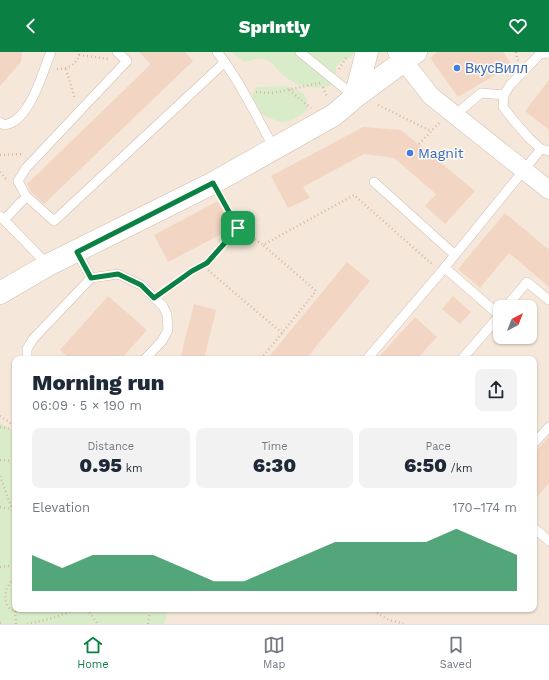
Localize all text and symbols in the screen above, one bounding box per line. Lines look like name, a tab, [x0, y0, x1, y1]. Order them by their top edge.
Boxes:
icon: back	[20, 15, 42, 37]
icon: heart	[507, 15, 529, 37]
text: Sprintly	[239, 16, 310, 37]
place label: ВкусВилл	[465, 60, 528, 76]
marker: ВкусВилл	[452, 63, 462, 73]
place label: Magnit	[418, 145, 464, 161]
marker: Magnit	[405, 148, 415, 158]
pin	[221, 211, 255, 245]
icon: arrive	[227, 217, 249, 239]
north arrow	[493, 300, 537, 344]
map controls	[493, 300, 537, 344]
button: share	[475, 369, 517, 411]
text: Morning run	[32, 370, 164, 395]
text: 06:09 · 5 × 190 m	[32, 398, 142, 413]
text: Distance	[87, 440, 134, 453]
text: Time	[261, 440, 288, 453]
text: Pace	[425, 440, 451, 453]
text: 0.95	[79, 453, 122, 477]
text: 6:30	[253, 453, 296, 477]
text: 6:50	[404, 453, 447, 477]
text: km	[122, 462, 142, 475]
text: /km	[447, 462, 472, 475]
text: Elevation	[32, 500, 90, 515]
text: 170–174 m	[452, 500, 517, 515]
tab: Home	[77, 634, 109, 671]
tab: Map	[263, 634, 285, 671]
tab: Saved	[440, 634, 472, 671]

